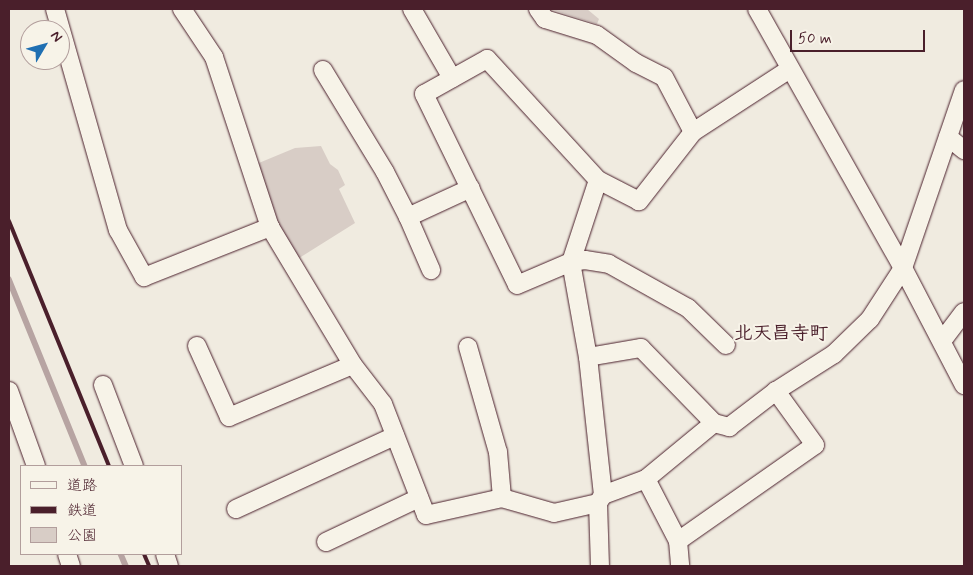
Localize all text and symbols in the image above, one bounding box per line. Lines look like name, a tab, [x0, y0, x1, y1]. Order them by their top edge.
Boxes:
north arrow	[20, 20, 70, 70]
scale bar	[793, 20, 928, 52]
text: N	[46, 27, 66, 46]
text: 50 m	[798, 29, 832, 49]
district label: 北天昌寺町	[734, 323, 828, 345]
legend	[20, 465, 182, 555]
text: 道路	[67, 476, 97, 496]
text: 鉄道	[67, 501, 97, 521]
text: 公園	[67, 526, 97, 546]

